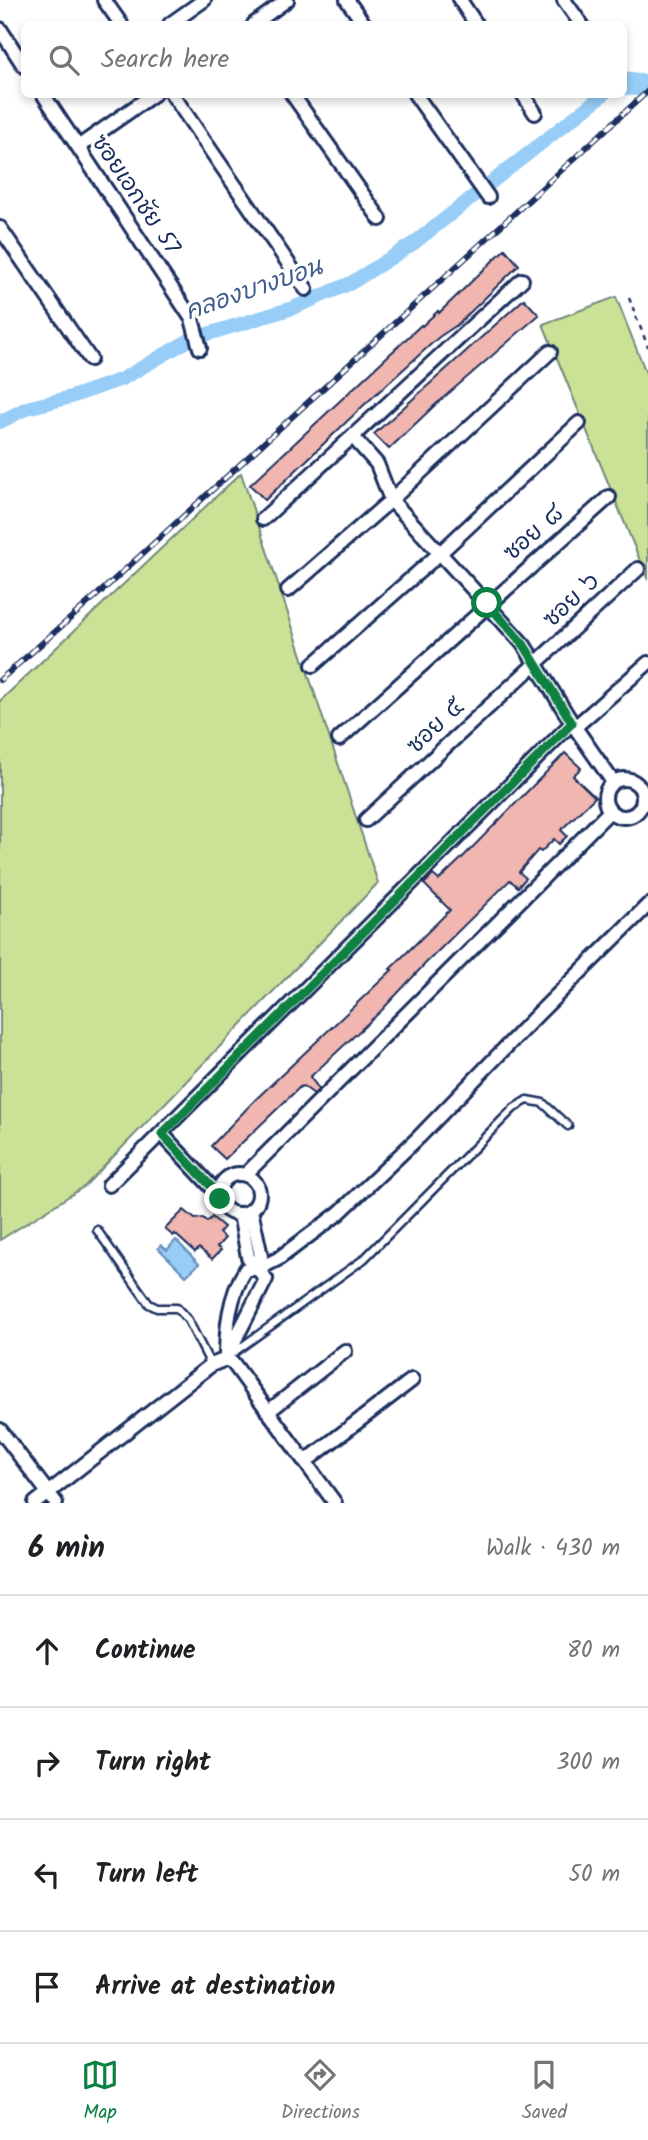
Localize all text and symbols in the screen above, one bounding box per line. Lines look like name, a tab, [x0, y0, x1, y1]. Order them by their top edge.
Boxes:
search box	[21, 21, 627, 98]
text: Search here	[101, 39, 229, 81]
icon: search	[45, 41, 83, 79]
street label: ซอยเอกชัย 57	[81, 127, 189, 264]
water label: คลองบางบอน	[180, 248, 330, 332]
street label: ซอย ๘	[496, 497, 573, 570]
street label: ซอย ๖	[535, 565, 609, 637]
route start	[471, 587, 502, 618]
street label: ซอย ๕	[399, 690, 474, 763]
route end	[204, 1183, 235, 1214]
text: 6 min	[28, 1525, 105, 1573]
text: Walk · 430 m	[486, 1531, 620, 1567]
text: Continue	[95, 1630, 196, 1672]
icon: ahead	[28, 1632, 66, 1670]
text: 80 m	[567, 1633, 620, 1669]
text: Turn right	[95, 1742, 211, 1784]
icon: right	[28, 1744, 66, 1782]
text: 300 m	[556, 1745, 620, 1781]
text: Turn left	[95, 1854, 198, 1896]
icon: left	[28, 1856, 66, 1894]
text: 50 m	[569, 1857, 620, 1893]
text: Arrive at destination	[95, 1966, 335, 2008]
icon: arrive	[28, 1968, 66, 2006]
tab: Map	[81, 2056, 119, 2128]
tab: Directions	[281, 2056, 360, 2128]
tab: Saved	[522, 2056, 567, 2128]

